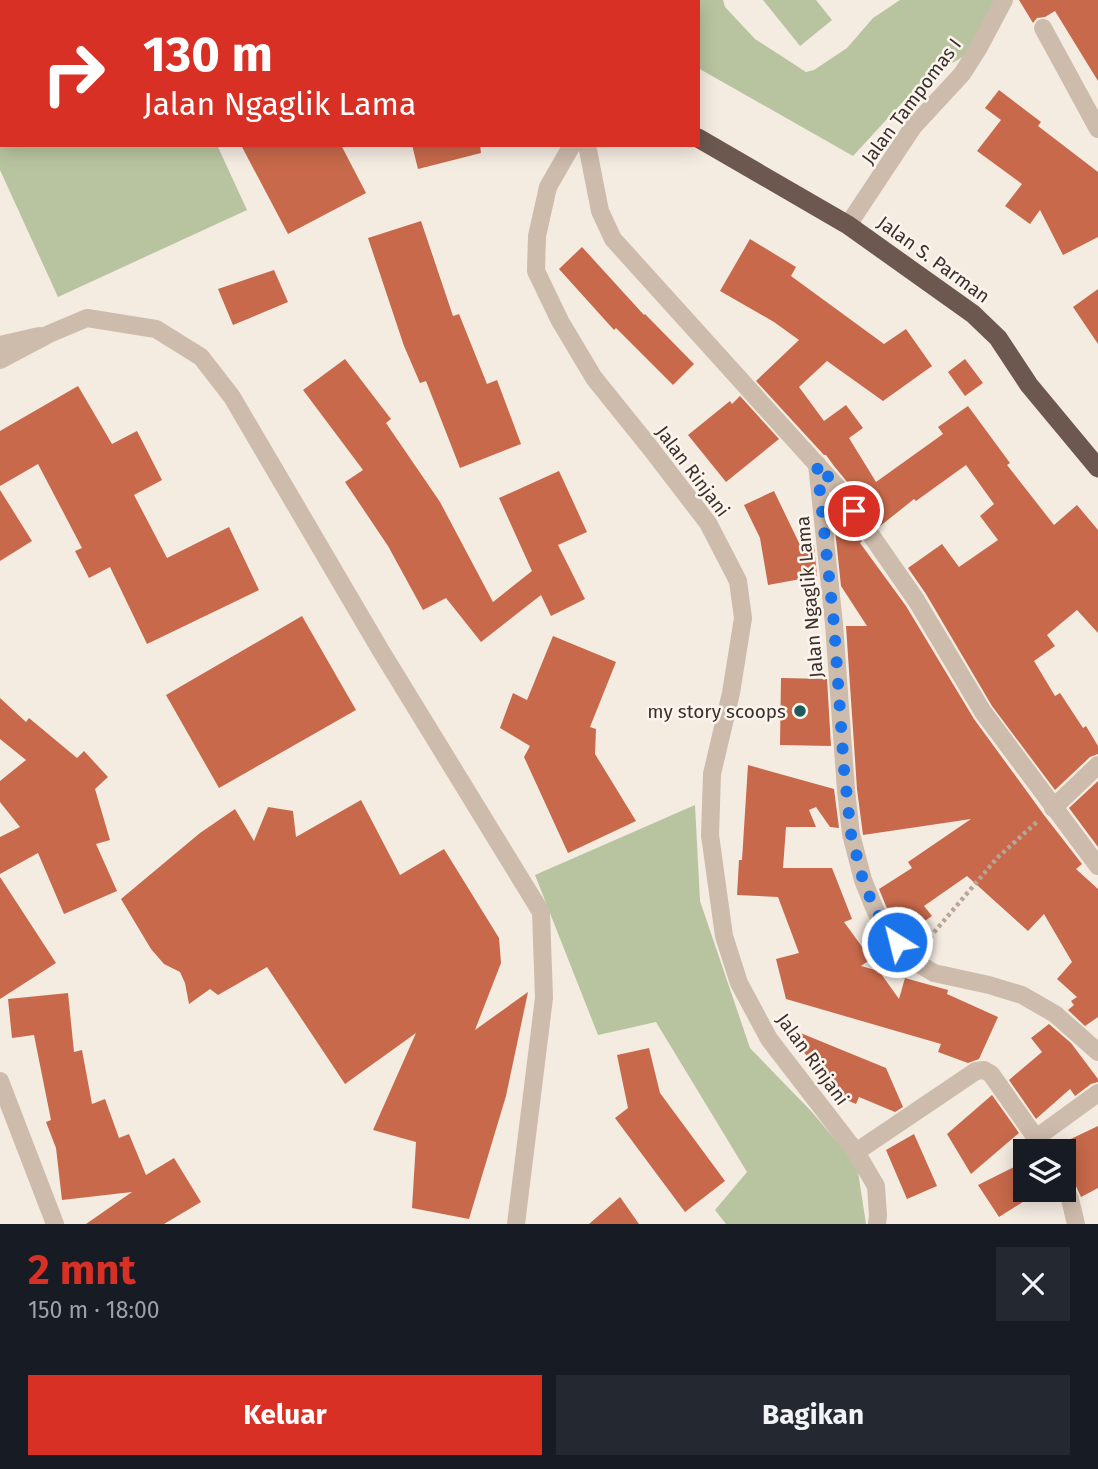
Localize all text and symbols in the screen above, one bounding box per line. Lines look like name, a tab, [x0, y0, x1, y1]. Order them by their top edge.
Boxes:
text: 130 m	[143, 25, 273, 84]
icon: right	[28, 28, 119, 119]
street label: Jalan Tampomas I	[857, 34, 966, 169]
text: Jalan Ngaglik Lama	[143, 85, 416, 123]
street label: Jalan S. Parman	[873, 211, 994, 308]
street label: Jalan Rinjani	[651, 421, 734, 521]
pin	[824, 481, 884, 541]
icon: arrive	[835, 492, 873, 530]
street label: Jalan Ngaglik Lama	[791, 515, 828, 679]
place label: my story scoops	[647, 700, 786, 723]
marker: my story scoops	[792, 703, 808, 719]
position arrow	[860, 905, 934, 979]
street label: Jalan Rinjani	[772, 1009, 854, 1110]
map controls	[1013, 1139, 1076, 1202]
button: layers	[1013, 1139, 1076, 1202]
text: 2 mnt	[28, 1245, 136, 1295]
button: close	[996, 1247, 1070, 1321]
text: 150 m · 18:00	[28, 1296, 160, 1324]
button: Keluar	[28, 1375, 542, 1455]
button: Bagikan	[556, 1375, 1070, 1455]

